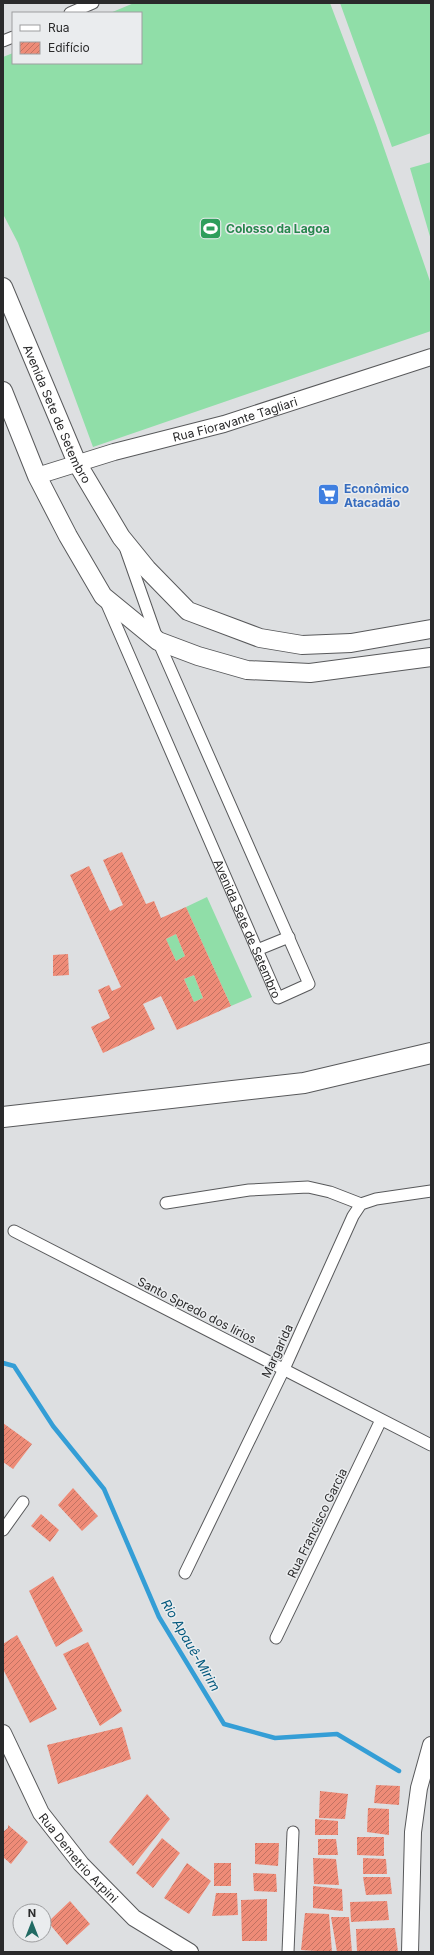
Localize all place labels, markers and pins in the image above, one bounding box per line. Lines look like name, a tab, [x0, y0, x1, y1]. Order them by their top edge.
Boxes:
sports icon: Colosso da Lagoa	[198, 215, 224, 241]
place label: Colosso da Lagoa	[226, 221, 330, 236]
place label: Econômico Atacadão	[344, 481, 409, 510]
supermarket icon: Econômico Atacadão	[315, 482, 341, 508]

